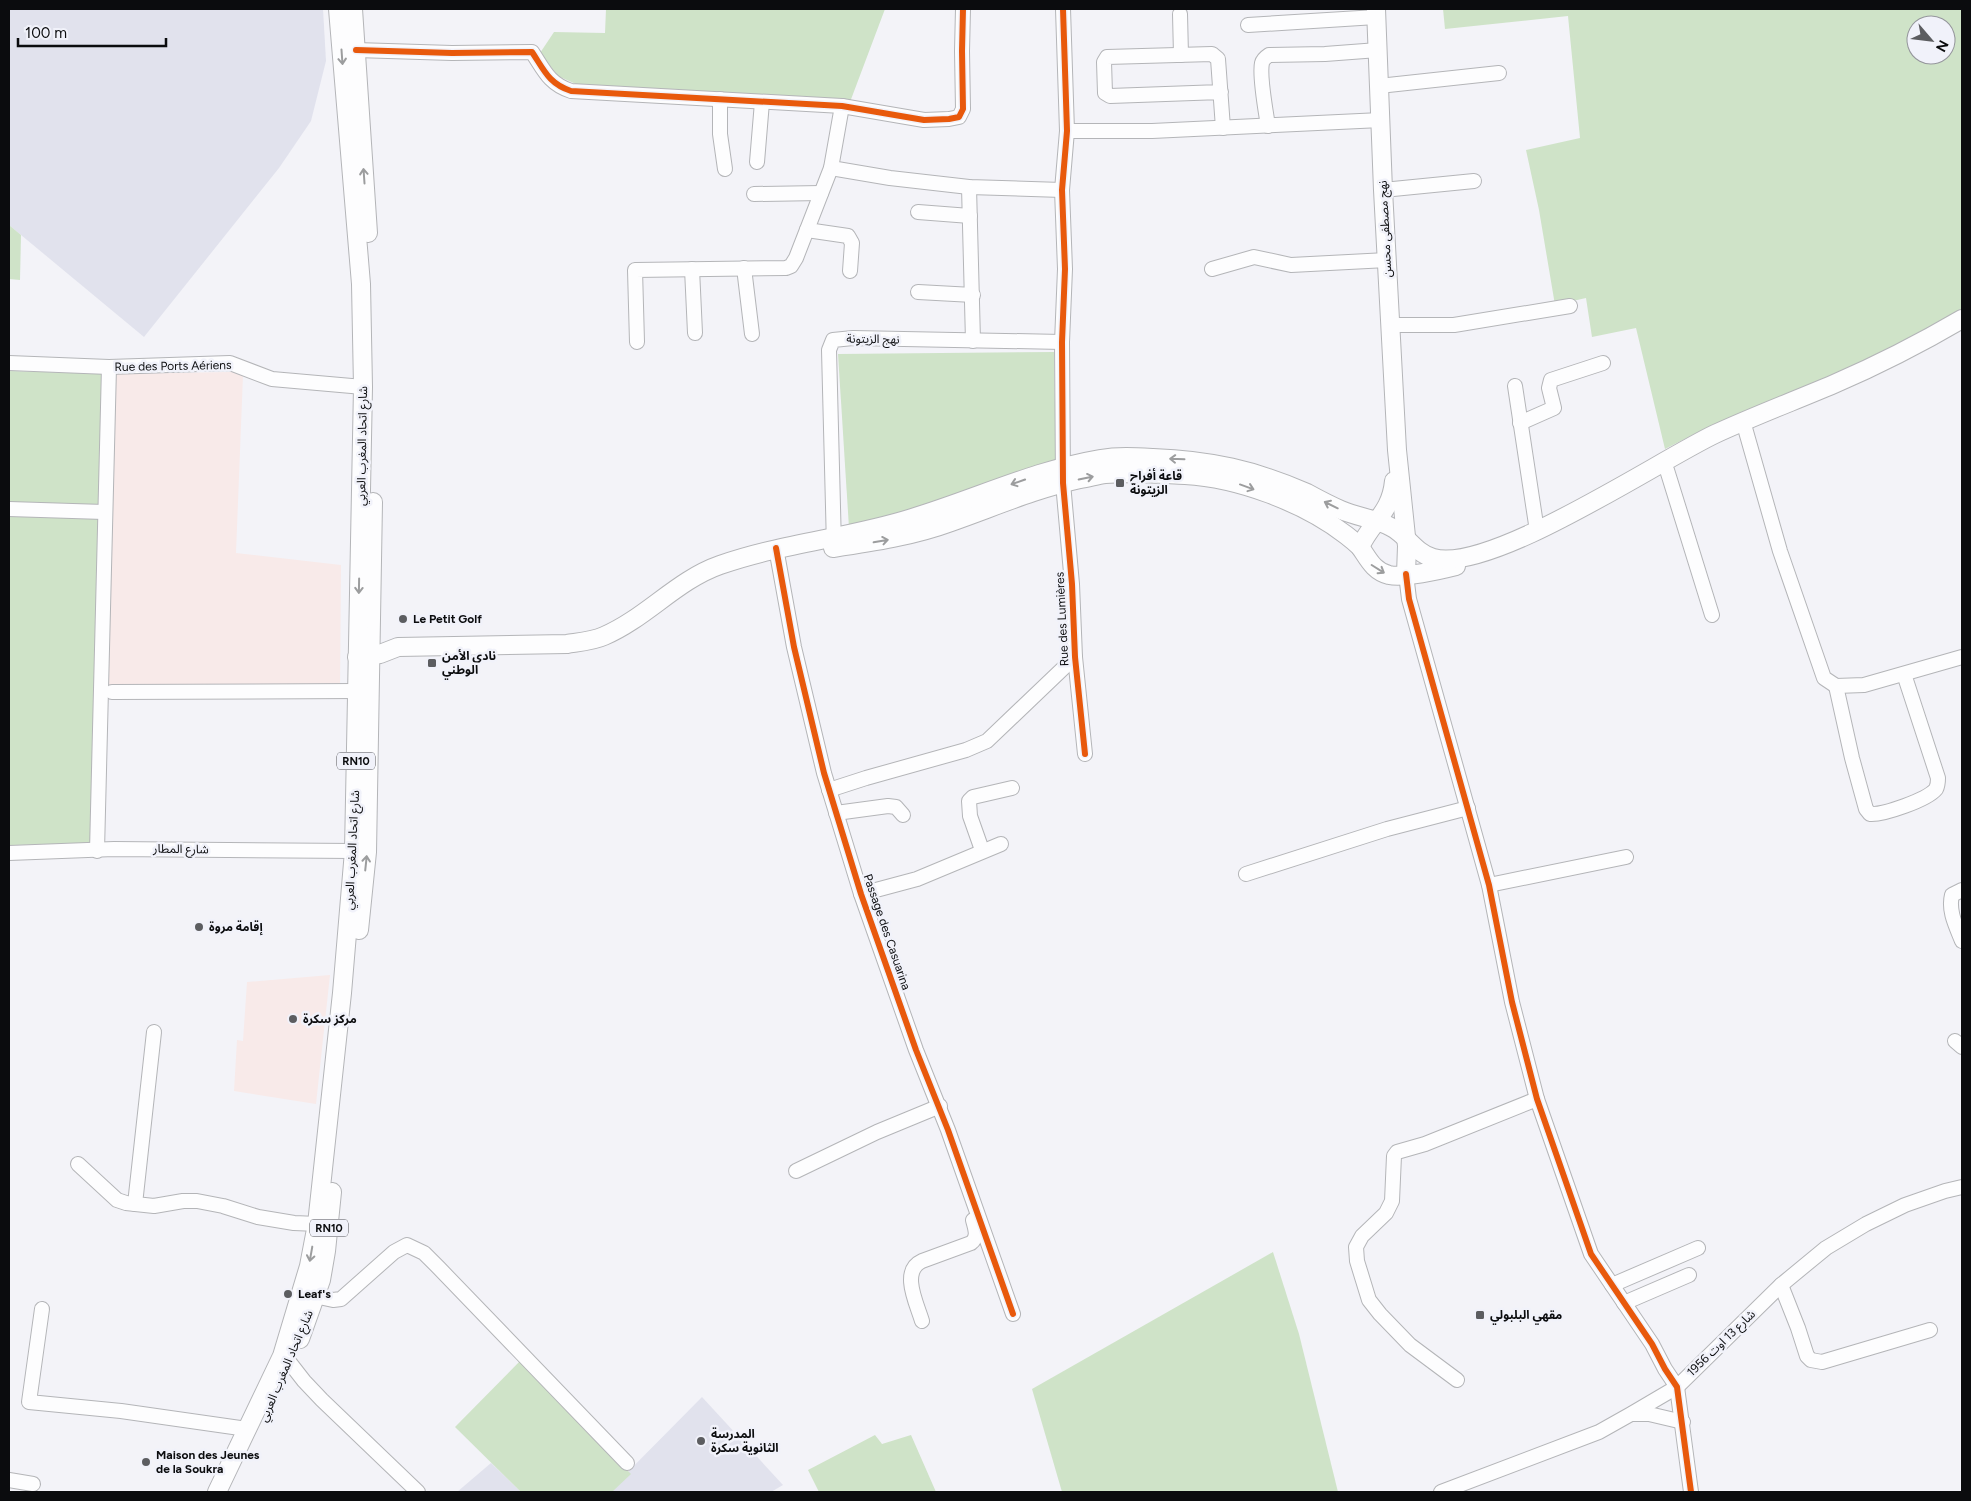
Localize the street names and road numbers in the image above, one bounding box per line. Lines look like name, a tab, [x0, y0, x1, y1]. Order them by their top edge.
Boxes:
street label: نهج مصطفى محسن	[1375, 180, 1397, 278]
street label: نهج الزيتونة	[846, 332, 900, 348]
street label: Rue des Ports Aériens	[114, 358, 232, 374]
street label: شارع اتحاد المغرب العربي	[354, 386, 373, 506]
street label: Rue des Lumières	[1053, 571, 1071, 667]
road number: RN10	[337, 752, 375, 769]
street label: شارع اتحاد المغرب العربي	[342, 790, 365, 910]
street label: شارع المطار	[152, 841, 209, 858]
street label: Passage des Casuarina	[861, 872, 913, 992]
road number: RN10	[310, 1220, 348, 1236]
street label: شارع 13 اوت 1956	[1684, 1307, 1759, 1381]
street label: شارع اتحاد المغرب العربي	[256, 1308, 318, 1425]

